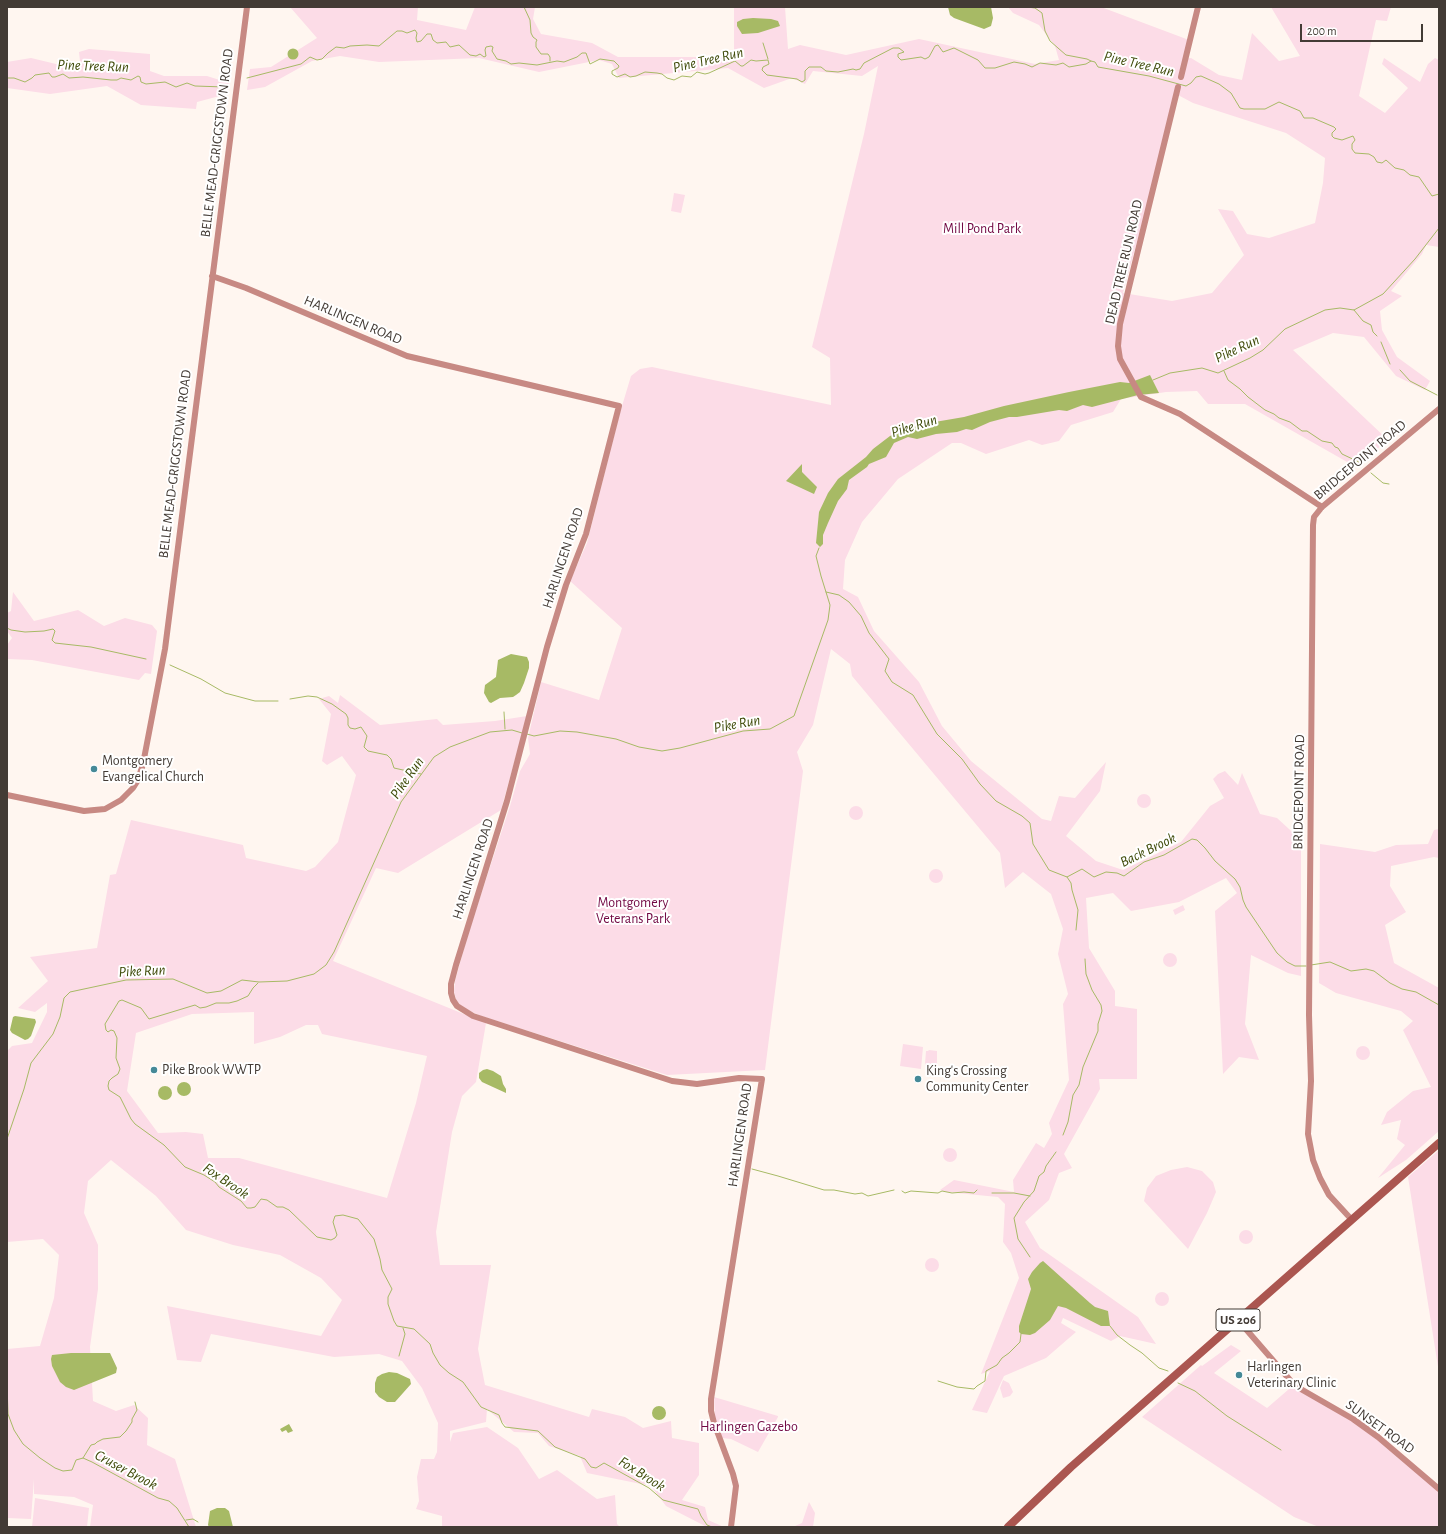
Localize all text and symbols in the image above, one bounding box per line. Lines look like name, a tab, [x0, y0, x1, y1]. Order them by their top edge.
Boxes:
scale bar	[1302, 16, 1425, 42]
text: 200 m	[1307, 25, 1337, 37]
water label: Pine Tree Run	[671, 43, 745, 77]
water label: Pine Tree Run	[1102, 47, 1176, 81]
street label: BELLE MEAD-GRIGGSTOWN ROAD	[197, 48, 237, 238]
water label: Pine Tree Run	[57, 56, 129, 76]
street label: DEAD TREE RUN ROAD	[1102, 198, 1146, 326]
park label: Mill Pond Park	[943, 221, 1021, 237]
street label: HARLINGEN ROAD	[301, 292, 405, 348]
water label: Pike Run	[1212, 331, 1262, 367]
street label: BELLE MEAD-GRIGGSTOWN ROAD	[155, 369, 195, 559]
water label: Pike Run	[889, 411, 939, 441]
street label: BRIDGEPOINT ROAD	[1310, 417, 1410, 503]
street label: HARLINGEN ROAD	[539, 506, 587, 610]
water label: Pike Run	[712, 711, 762, 737]
street label: BRIDGEPOINT ROAD	[1290, 734, 1308, 850]
place label: Montgomery Evangelical Church	[102, 753, 204, 786]
water label: Pike Run	[386, 754, 428, 802]
marker: Montgomery Evangelical Church	[89, 764, 99, 774]
street label: HARLINGEN ROAD	[449, 817, 497, 921]
water label: Back Brook	[1117, 829, 1179, 871]
park label: Montgomery Veterans Park	[596, 895, 670, 928]
water label: Pike Run	[118, 961, 166, 981]
place label: Pike Brook WWTP	[162, 1062, 261, 1078]
place label: King's Crossing Community Center	[926, 1063, 1028, 1096]
marker: Pike Brook WWTP	[149, 1065, 159, 1075]
marker: King's Crossing Community Center	[913, 1074, 923, 1084]
street label: HARLINGEN ROAD	[724, 1082, 756, 1188]
water label: Fox Brook	[199, 1159, 253, 1203]
road number: US 206	[1216, 1309, 1260, 1331]
place label: Harlingen Veterinary Clinic	[1247, 1359, 1336, 1392]
marker: Harlingen Veterinary Clinic	[1234, 1370, 1244, 1380]
street label: SUNSET ROAD	[1342, 1396, 1418, 1458]
park label: Harlingen Gazebo	[700, 1419, 798, 1435]
water label: Cruser Brook	[92, 1446, 160, 1494]
water label: Fox Brook	[615, 1453, 669, 1495]

